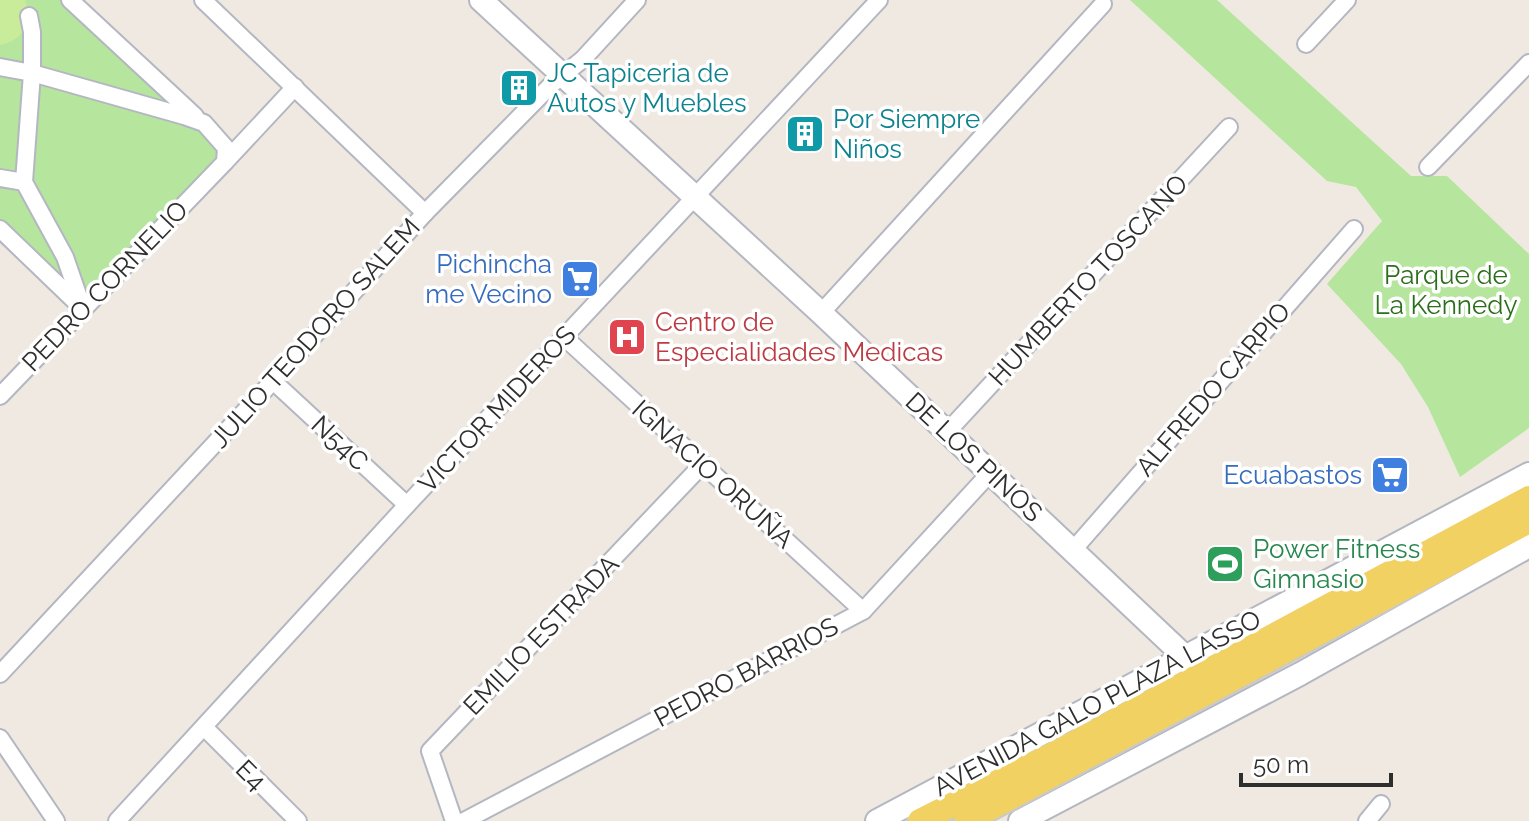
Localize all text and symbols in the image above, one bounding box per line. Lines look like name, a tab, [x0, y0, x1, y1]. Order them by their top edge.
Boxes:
place label: JC Tapiceria de Autos y Muebles	[547, 58, 747, 118]
building icon: JC Tapiceria de Autos y Muebles	[498, 67, 540, 109]
place label: Por Siempre Niños	[833, 104, 980, 164]
building icon: Por Siempre Niños	[784, 113, 826, 155]
street label: HUMBERTO TOSCANO	[982, 168, 1194, 392]
street label: PEDRO CORNELIO	[16, 195, 194, 377]
street label: JULIO TEODORO SALEM	[204, 212, 426, 454]
place label: Pichincha me Vecino	[425, 249, 552, 309]
supermarket icon: Pichincha me Vecino	[559, 258, 601, 300]
park label: Parque de La Kennedy	[1375, 260, 1517, 320]
street label: ALFREDO CARPIO	[1130, 296, 1296, 482]
place label: Centro de Especialidades Medicas	[655, 307, 943, 367]
hospital icon: Centro de Especialidades Medicas	[606, 316, 648, 358]
street label: VICTOR MIDEROS	[412, 320, 582, 498]
street label: DE LOS PINOS	[900, 386, 1048, 528]
street label: IGNACIO ORUÑA	[626, 394, 800, 554]
street label: N54C	[306, 409, 375, 477]
supermarket icon: Ecuabastos	[1369, 454, 1411, 496]
place label: Ecuabastos	[1223, 460, 1362, 490]
place label: Power Fitness Gimnasio	[1253, 534, 1420, 594]
sports icon: Power Fitness Gimnasio	[1204, 543, 1246, 585]
street label: EMILIO ESTRADA	[457, 549, 625, 721]
street label: AVENIDA GALO PLAZA LASSO	[928, 604, 1266, 802]
street label: PEDRO BARRIOS	[649, 611, 843, 733]
scale bar	[1241, 737, 1391, 787]
text: 50 m	[1253, 750, 1309, 779]
street label: E4	[230, 754, 272, 796]

